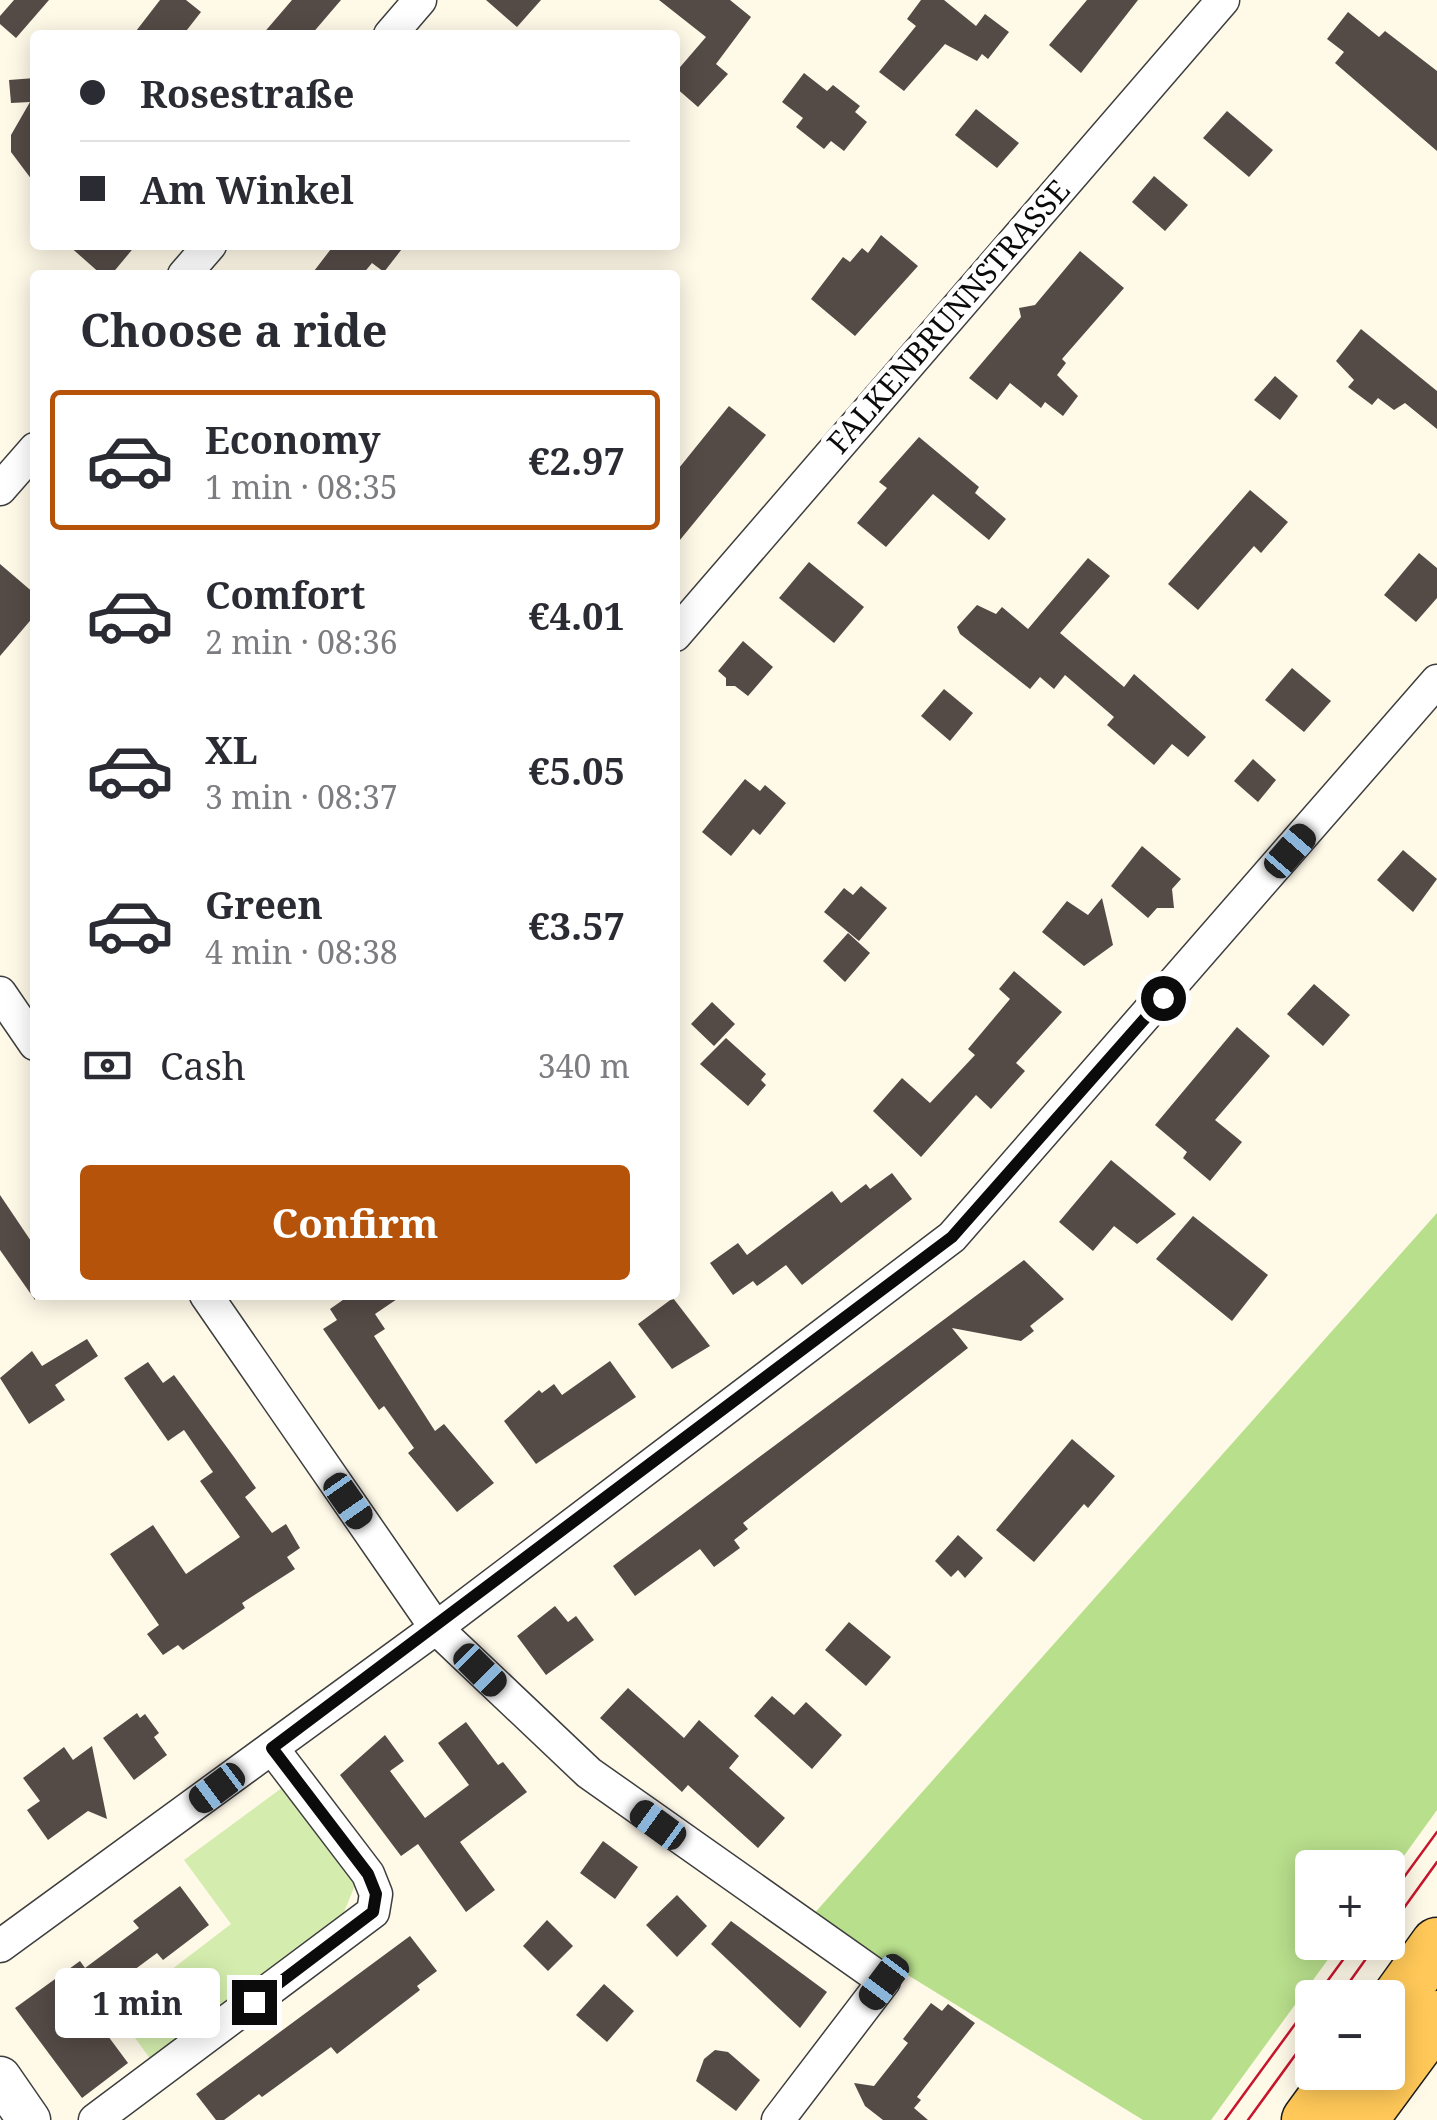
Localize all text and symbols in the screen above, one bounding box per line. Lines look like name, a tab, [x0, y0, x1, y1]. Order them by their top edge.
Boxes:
text: Rosestraße	[140, 67, 355, 119]
text: Am Winkel	[140, 163, 354, 215]
street label: FALKENBRUNNSTRASSE	[817, 170, 1078, 462]
text: Choose a ride	[80, 299, 388, 360]
text: Economy	[205, 413, 381, 465]
icon: car	[85, 415, 175, 505]
text: €2.97	[528, 434, 625, 486]
text: 1 min · 08:35	[205, 465, 398, 508]
text: Comfort	[205, 568, 365, 620]
icon: car	[85, 570, 175, 660]
text: €4.01	[528, 589, 625, 641]
text: 2 min · 08:36	[205, 620, 398, 663]
text: XL	[205, 723, 258, 775]
icon: car	[85, 725, 175, 815]
text: €5.05	[528, 744, 625, 796]
text: 3 min · 08:37	[205, 775, 398, 818]
car	[1259, 819, 1321, 883]
text: Green	[205, 878, 323, 930]
icon: car	[85, 880, 175, 970]
text: €3.57	[528, 899, 625, 951]
text: 4 min · 08:38	[205, 930, 398, 973]
route start	[1141, 976, 1186, 1021]
icon: cash	[80, 1038, 135, 1093]
text: Cash	[160, 1039, 246, 1091]
text: 340 m	[538, 1044, 630, 1087]
button: Confirm	[80, 1165, 630, 1280]
car	[319, 1468, 377, 1534]
car	[448, 1638, 512, 1702]
car	[184, 1758, 250, 1818]
car	[625, 1795, 691, 1855]
map controls	[1295, 1850, 1405, 2090]
button: +	[1295, 1850, 1405, 1960]
car	[854, 1949, 914, 2015]
callout: 1 min	[54, 1967, 219, 2037]
route end	[232, 1980, 277, 2025]
button: −	[1295, 1980, 1405, 2090]
text: 1 min	[92, 1981, 183, 2024]

